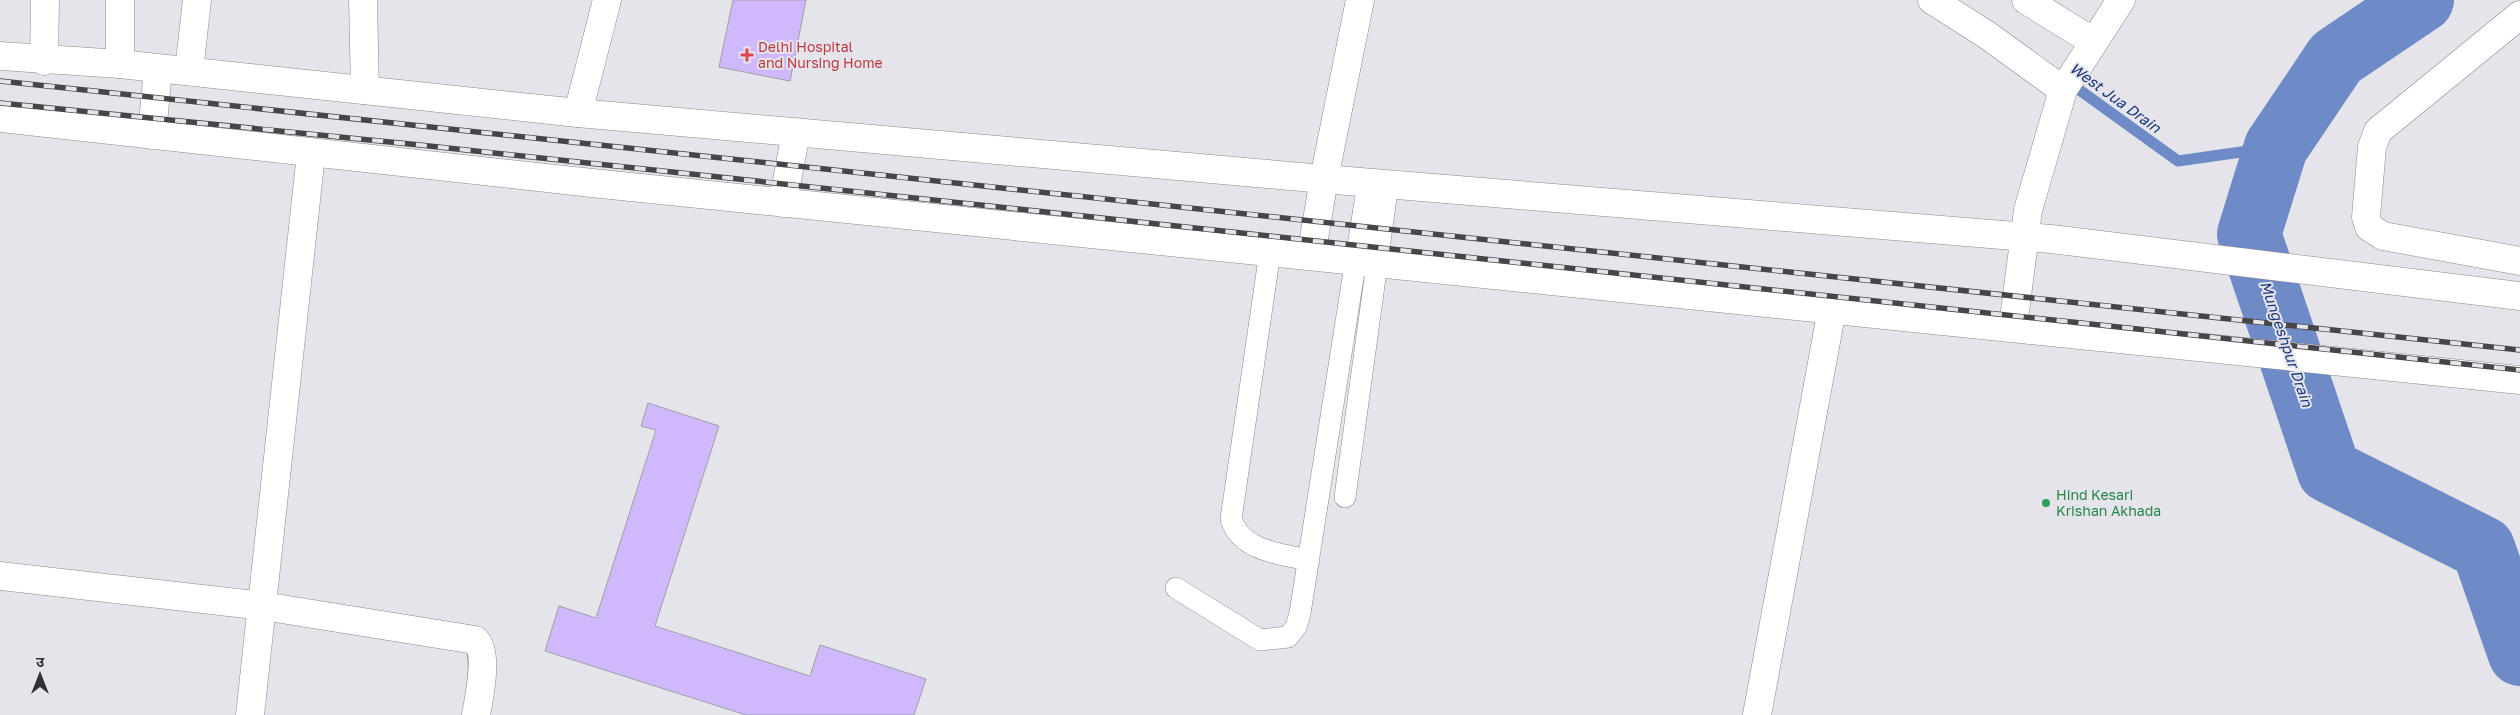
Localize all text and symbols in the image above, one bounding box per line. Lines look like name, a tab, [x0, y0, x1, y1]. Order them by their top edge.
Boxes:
place label: Delhi Hospital and Nursing Home	[758, 38, 883, 71]
marker: Delhi Hospital and Nursing Home	[740, 48, 754, 62]
water label: West Jua Drain	[2067, 58, 2165, 137]
water label: Mungeshpur Drain	[2256, 278, 2317, 410]
place label: Hind Kesari Krishan Akhada	[2056, 486, 2161, 519]
marker: Hind Kesari Krishan Akhada	[2040, 497, 2052, 509]
north arrow	[15, 650, 65, 700]
text: उ	[36, 653, 45, 670]

